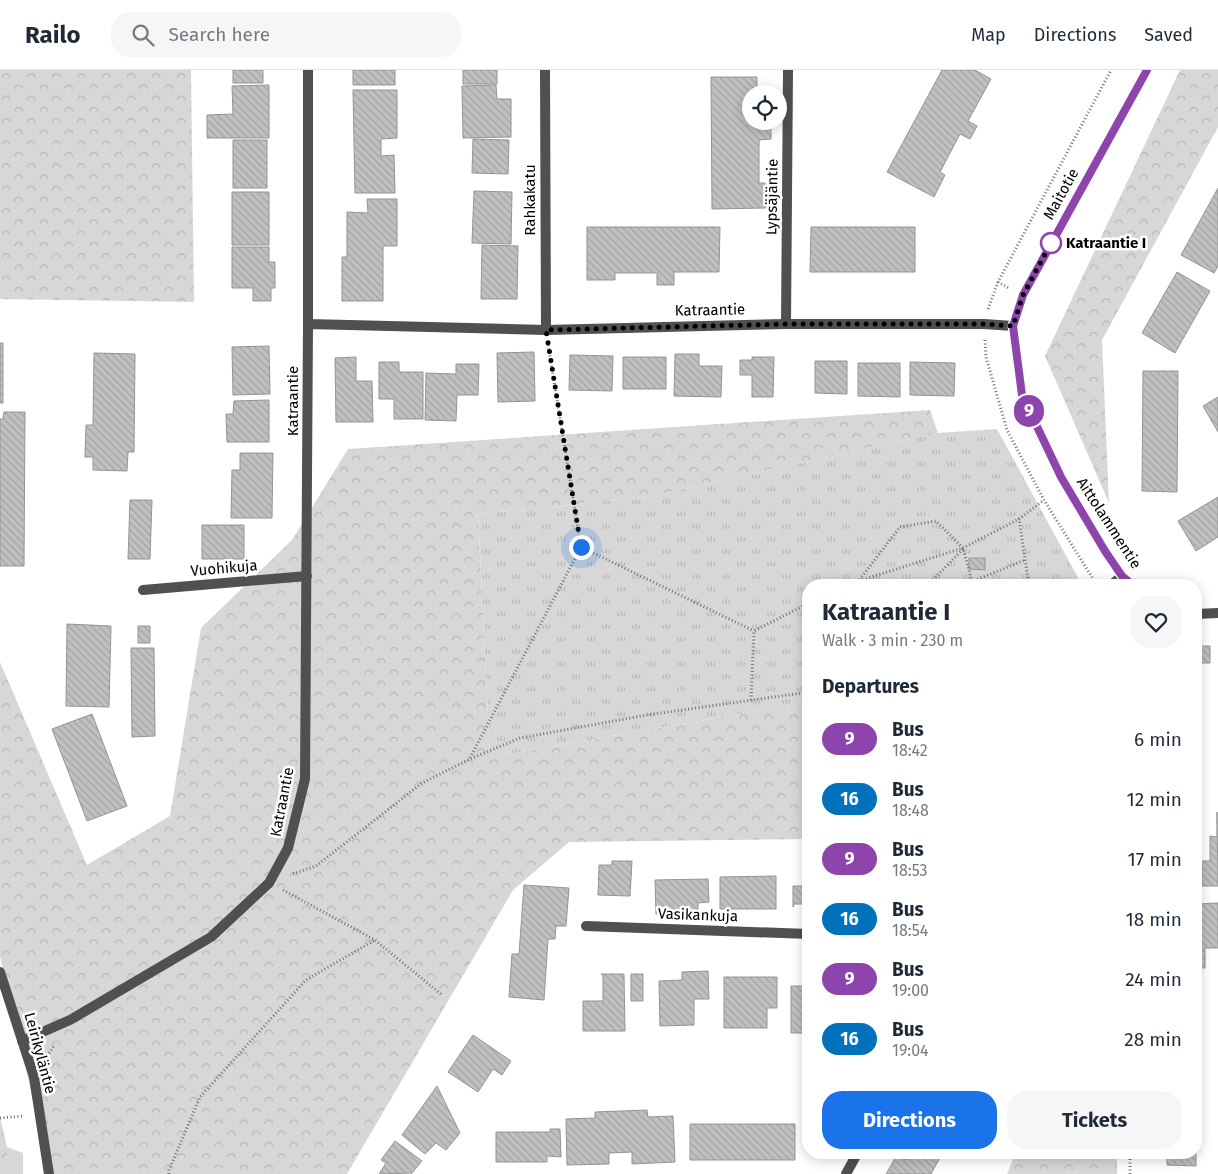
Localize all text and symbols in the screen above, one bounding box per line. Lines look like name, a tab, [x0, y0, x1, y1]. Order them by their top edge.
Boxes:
search box	[111, 12, 461, 57]
text: Railo	[25, 21, 81, 49]
icon: search	[129, 21, 157, 49]
text: Search here	[169, 23, 270, 46]
text: Map	[971, 24, 1006, 46]
text: Directions	[1034, 24, 1116, 46]
text: Saved	[1144, 24, 1193, 46]
map controls	[742, 85, 787, 130]
button: locate	[742, 85, 787, 130]
street label: Lypsäjäntie	[762, 159, 782, 235]
street label: Rahkakatu	[521, 164, 539, 236]
street label: Maitotie	[1040, 165, 1082, 223]
marker: Katraantie I	[1040, 232, 1062, 254]
place label: Katraantie I	[1066, 234, 1146, 252]
street label: Katraantie	[675, 300, 745, 320]
street label: Katraantie	[284, 366, 302, 436]
line badge: 9	[1013, 395, 1045, 427]
text: 9	[1024, 400, 1034, 422]
street label: Aittolammentie	[1073, 474, 1145, 572]
your location	[569, 535, 594, 560]
street label: Vuohikuja	[190, 556, 258, 580]
button: heart	[1130, 596, 1182, 648]
text: Katraantie I	[822, 598, 950, 626]
text: Walk · 3 min · 230 m	[822, 631, 963, 650]
text: Departures	[822, 675, 919, 698]
text: Bus	[892, 718, 924, 741]
text: 9	[844, 728, 855, 750]
text: 6 min	[1134, 728, 1182, 751]
text: 18:42	[892, 741, 928, 760]
street label: Katraantie	[266, 766, 298, 838]
text: Bus	[892, 778, 924, 801]
text: 16	[840, 788, 859, 810]
text: 12 min	[1127, 788, 1182, 811]
text: 18:48	[892, 801, 929, 820]
text: Bus	[892, 838, 924, 861]
text: 9	[844, 848, 855, 870]
text: 17 min	[1128, 848, 1182, 871]
text: 18:53	[892, 861, 928, 880]
text: Bus	[892, 898, 924, 921]
street label: Vasikankuja	[658, 905, 738, 925]
text: 16	[840, 908, 859, 930]
text: 18 min	[1125, 908, 1182, 931]
text: 18:54	[892, 921, 928, 940]
text: Bus	[892, 958, 924, 981]
text: 9	[844, 968, 855, 990]
text: 24 min	[1125, 968, 1182, 991]
text: 19:00	[892, 981, 929, 1000]
street label: Leirikyläntie	[20, 1010, 60, 1096]
text: Bus	[892, 1018, 924, 1041]
text: 16	[840, 1028, 859, 1050]
text: 28 min	[1124, 1028, 1182, 1051]
text: 19:04	[892, 1041, 929, 1060]
button: Directions	[822, 1091, 997, 1149]
button: Tickets	[1007, 1091, 1182, 1149]

